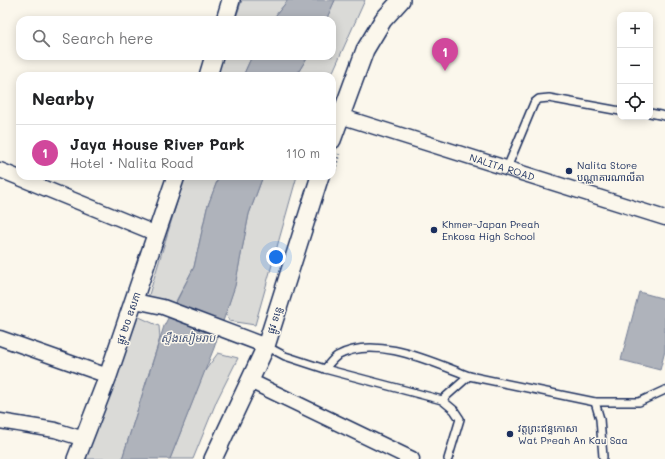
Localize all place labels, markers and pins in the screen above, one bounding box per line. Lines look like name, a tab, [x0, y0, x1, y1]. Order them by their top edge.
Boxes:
pin: 1	[432, 38, 458, 71]
place label: Nalita Store បណ្ណាគារណាលីតា	[577, 158, 645, 184]
marker: Nalita Store បណ្ណាគារណាលីតា	[564, 166, 574, 176]
place label: Khmer-Japan Preah Enkosa High School	[442, 217, 540, 243]
marker: Khmer-Japan Preah Enkosa High School	[429, 225, 439, 235]
place label: វត្តព្រះឥន្ទកោសា Wat Preah An Kau Saa	[518, 421, 628, 447]
marker: វត្តព្រះឥន្ទកោសា Wat Preah An Kau Saa	[505, 429, 515, 439]

